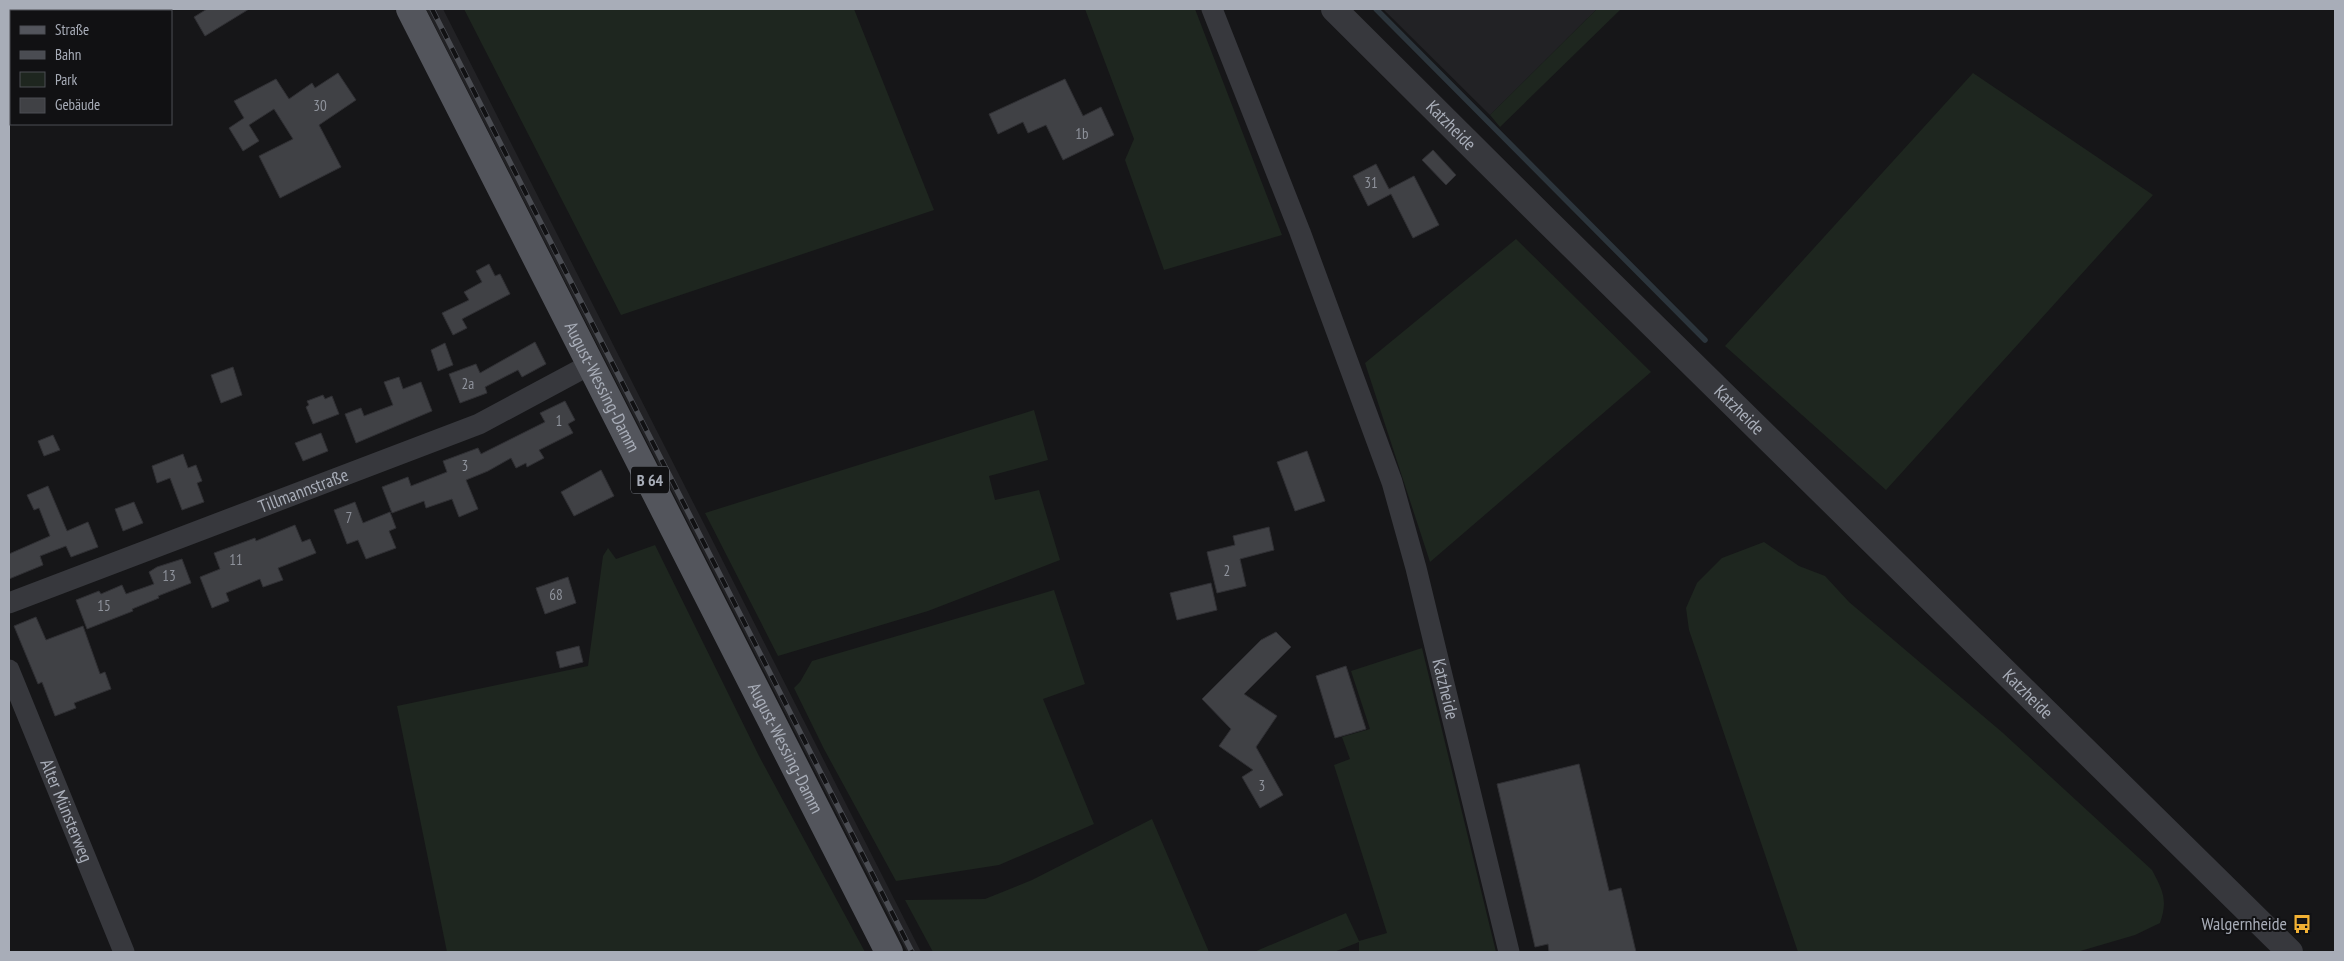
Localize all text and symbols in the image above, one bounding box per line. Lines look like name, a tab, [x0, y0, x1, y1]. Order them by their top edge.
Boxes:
legend	[10, 10, 172, 125]
text: Straße	[55, 20, 89, 39]
text: Bahn	[55, 45, 81, 64]
text: Park	[55, 70, 77, 89]
text: Gebäude	[55, 95, 100, 114]
street label: Katzheide	[1421, 95, 1481, 155]
house number: 30	[313, 96, 327, 115]
house number: 1b	[1075, 124, 1089, 143]
house number: 31	[1364, 173, 1378, 192]
street label: August-Wessing-Damm	[560, 318, 645, 456]
house number: 2a	[462, 374, 474, 393]
street label: Katzheide	[1709, 380, 1769, 439]
house number: 1	[556, 411, 562, 430]
house number: 3	[462, 456, 468, 475]
street label: Tillmannstraße	[255, 463, 351, 518]
road number: B 64	[631, 466, 669, 494]
house number: 7	[346, 508, 352, 527]
house number: 11	[229, 550, 243, 569]
house number: 2	[1224, 561, 1230, 580]
house number: 13	[162, 566, 176, 585]
house number: 68	[549, 585, 563, 604]
house number: 15	[97, 596, 111, 615]
street label: Katzheide	[1427, 656, 1464, 722]
street label: Katzheide	[1998, 664, 2058, 723]
street label: August-Wessing-Damm	[743, 679, 829, 817]
street label: Alter Münsterweg	[35, 755, 98, 866]
house number: 3	[1259, 776, 1265, 795]
place label: Walgernheide	[2202, 912, 2287, 935]
bus stop icon: Walgernheide	[2291, 913, 2313, 935]

